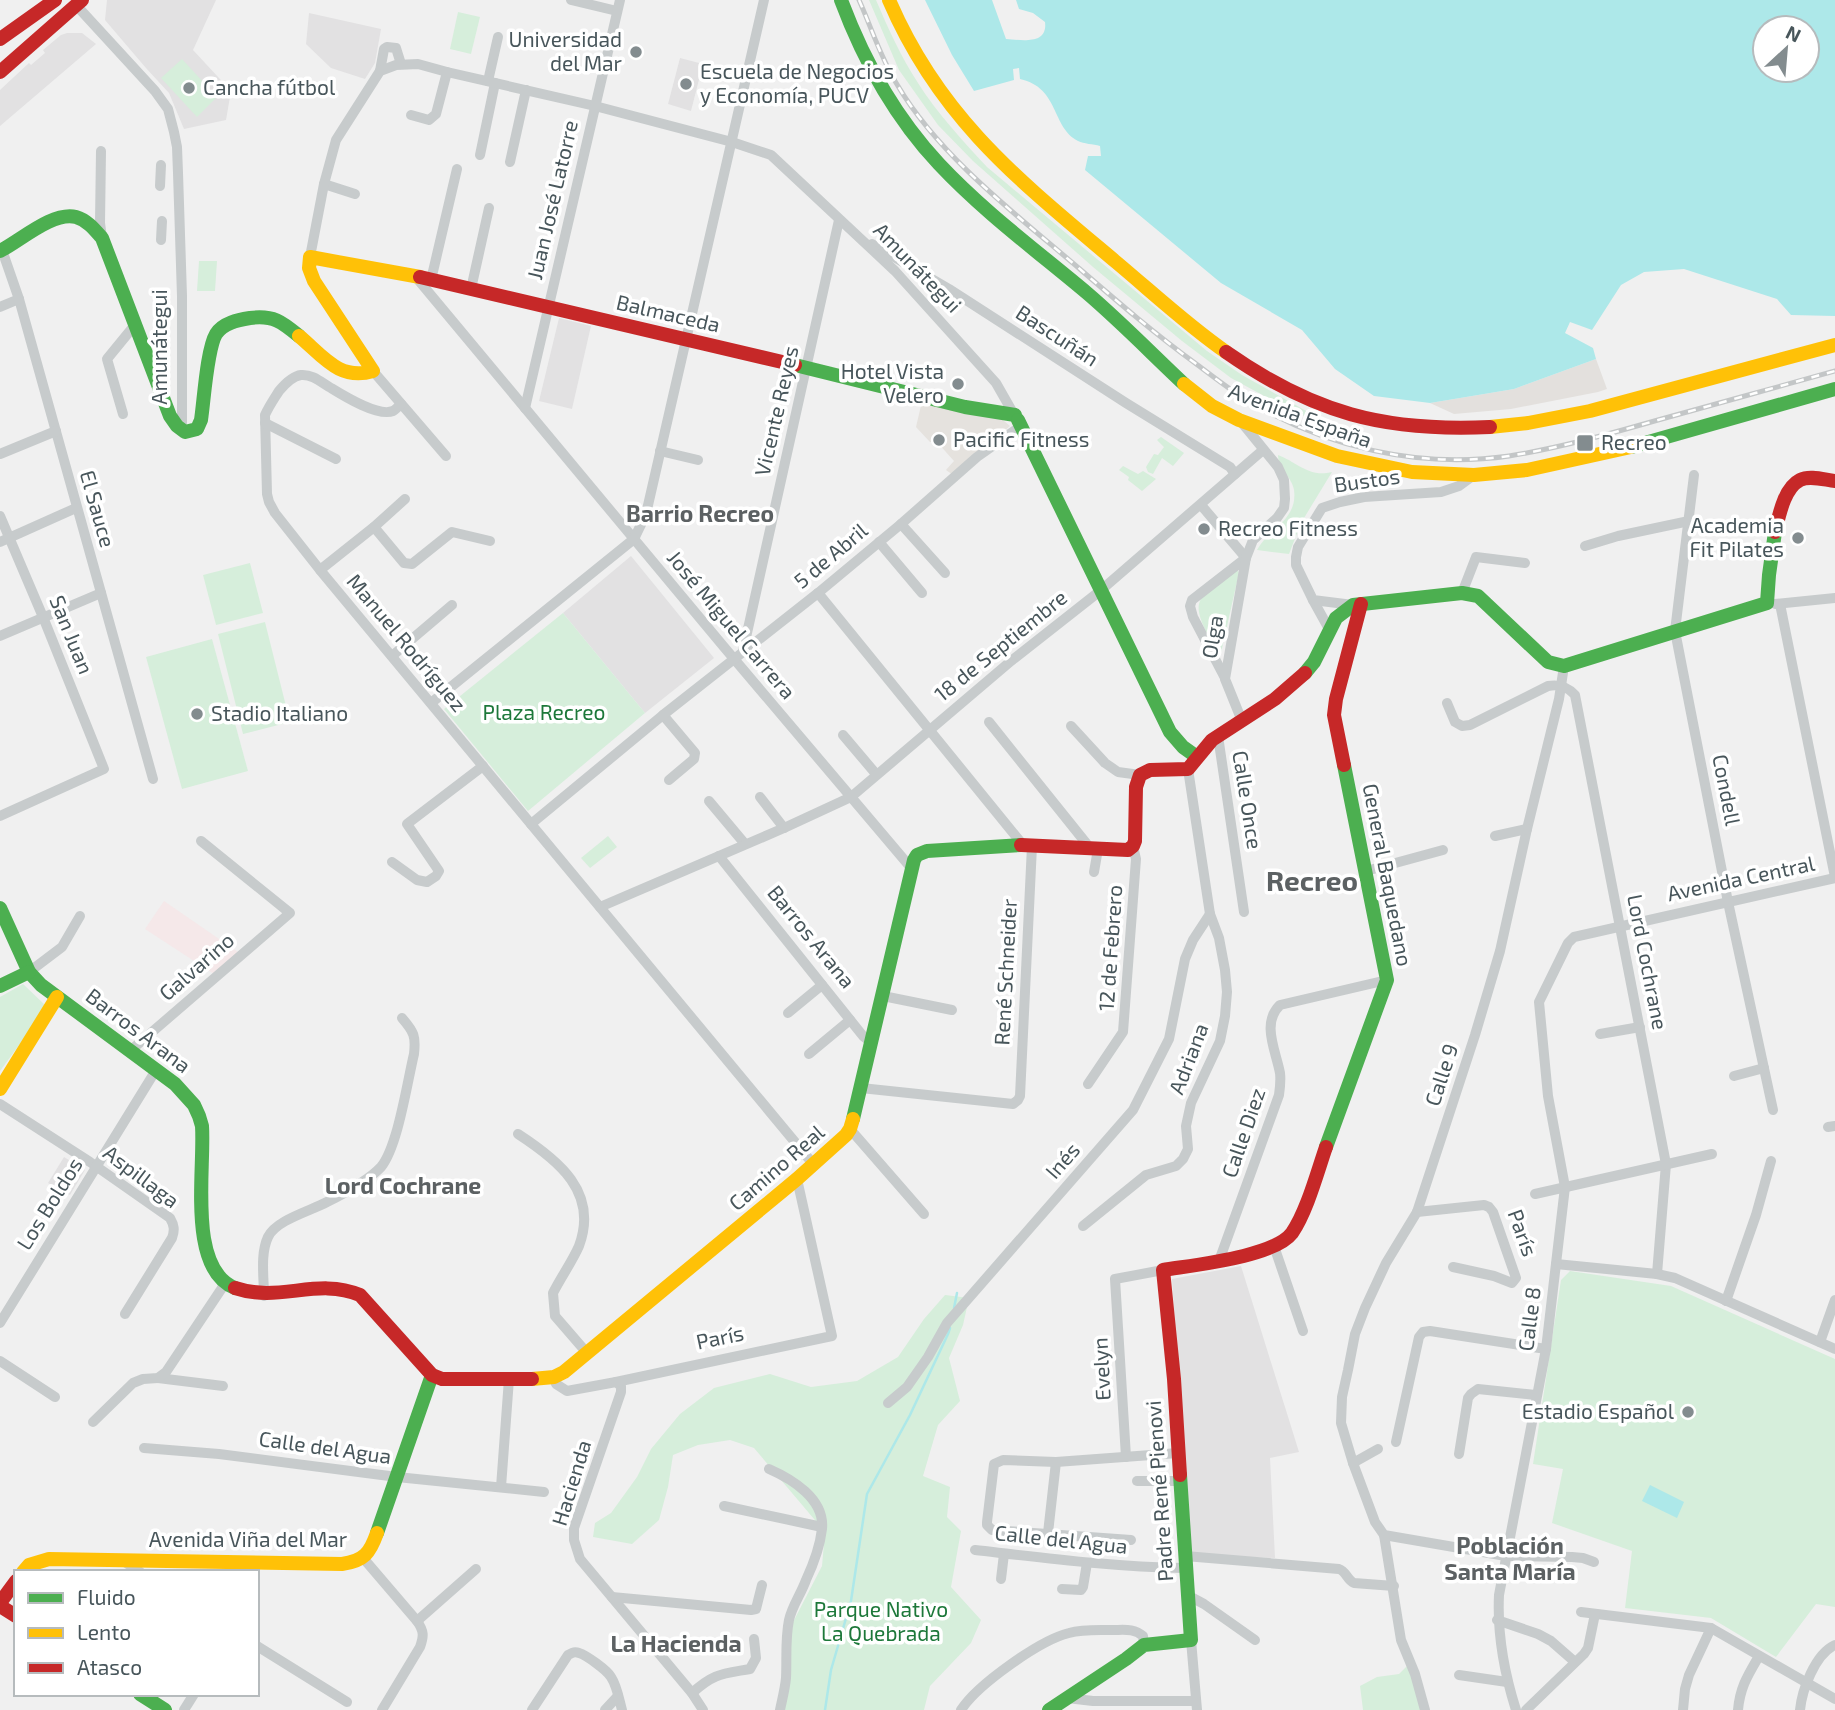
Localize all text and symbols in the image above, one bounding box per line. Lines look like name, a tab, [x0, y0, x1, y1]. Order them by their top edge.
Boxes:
north arrow	[1751, 14, 1821, 84]
text: N	[1782, 20, 1805, 47]
place label: Universidad del Mar	[508, 26, 623, 75]
marker: Universidad del Mar	[628, 44, 644, 60]
place label: Escuela de Negocios y Economía, PUCV	[700, 58, 894, 107]
place label: Cancha fútbol	[203, 74, 336, 99]
marker: Escuela de Negocios y Economía, PUCV	[678, 76, 694, 92]
marker: Cancha fútbol	[181, 80, 197, 96]
street label: Juan José Latorre	[521, 117, 582, 282]
street label: Amunátegui	[869, 217, 967, 317]
street label: Balmaceda	[614, 288, 723, 337]
street label: Amunátegui	[146, 289, 171, 405]
street label: Bascuñán	[1012, 299, 1104, 371]
street label: Vicente Reyes	[748, 343, 803, 478]
place label: Hotel Vista Velero	[841, 358, 944, 407]
marker: Hotel Vista Velero	[950, 376, 966, 392]
street label: Avenida España	[1226, 377, 1375, 452]
place label: Pacific Fitness	[953, 426, 1089, 451]
place label: Recreo	[1601, 429, 1667, 454]
marker: Pacific Fitness	[931, 432, 947, 448]
marker: Recreo	[1575, 433, 1595, 453]
street label: Bustos	[1332, 463, 1401, 497]
street label: El Sauce	[76, 467, 121, 550]
district label: Barrio Recreo	[626, 499, 774, 527]
place label: Academia Fit Pilates	[1689, 512, 1784, 561]
place label: Recreo Fitness	[1218, 515, 1358, 540]
street label: 5 de Abril	[788, 516, 872, 593]
marker: Recreo Fitness	[1196, 521, 1212, 537]
marker: Academia Fit Pilates	[1790, 530, 1806, 546]
street label: José Miguel Carrera	[663, 545, 801, 703]
street label: Manuel Rodríguez	[342, 568, 472, 716]
street label: 18 de Septiembre	[929, 584, 1071, 706]
street label: San Juan	[45, 591, 99, 677]
street label: Olga	[1196, 613, 1227, 660]
park label: Plaza Recreo	[483, 699, 605, 724]
place label: Stadio Italiano	[211, 700, 348, 725]
marker: Stadio Italiano	[189, 706, 205, 722]
street label: Calle Once	[1228, 749, 1269, 851]
street label: Condell	[1708, 752, 1747, 828]
street label: General Baquedano	[1358, 781, 1418, 968]
street label: Avenida Central	[1665, 850, 1817, 905]
district label: Recreo	[1266, 863, 1358, 897]
street label: Barros Arana	[763, 880, 861, 992]
street label: 12 de Febrero	[1093, 884, 1126, 1012]
street label: Lord Cochrane	[1623, 892, 1674, 1032]
street label: René Schneider	[988, 897, 1021, 1046]
street label: Galvarino	[154, 927, 238, 1005]
street label: Barros Arana	[82, 982, 196, 1077]
street label: Adriana	[1163, 1019, 1213, 1097]
street label: Calle 9	[1419, 1040, 1462, 1109]
street label: Calle Diez	[1216, 1084, 1270, 1181]
street label: Camino Real	[723, 1118, 829, 1215]
street label: Inés	[1039, 1137, 1084, 1183]
street label: Aspillaga	[99, 1139, 185, 1212]
street label: Los Boldos	[11, 1153, 87, 1254]
district label: Lord Cochrane	[325, 1171, 481, 1199]
street label: París	[1503, 1206, 1543, 1259]
street label: Calle 8	[1512, 1285, 1545, 1352]
street label: París	[694, 1319, 746, 1354]
street label: Evelyn	[1086, 1337, 1115, 1401]
place label: Estadio Español	[1522, 1398, 1675, 1423]
street label: Padre René Pienovi	[1140, 1400, 1177, 1583]
marker: Estadio Español	[1680, 1404, 1696, 1420]
street label: Calle del Agua	[257, 1425, 393, 1468]
street label: Hacienda	[546, 1437, 595, 1528]
street label: Calle del Agua	[994, 1519, 1129, 1558]
street label: Avenida Viña del Mar	[149, 1526, 348, 1551]
district label: Población Santa María	[1444, 1531, 1576, 1585]
legend	[14, 1570, 259, 1696]
text: Fluido	[77, 1584, 136, 1609]
park label: Parque Nativo La Quebrada	[814, 1596, 948, 1646]
text: Lento	[77, 1619, 131, 1644]
district label: La Hacienda	[610, 1629, 742, 1657]
text: Atasco	[77, 1654, 142, 1679]

